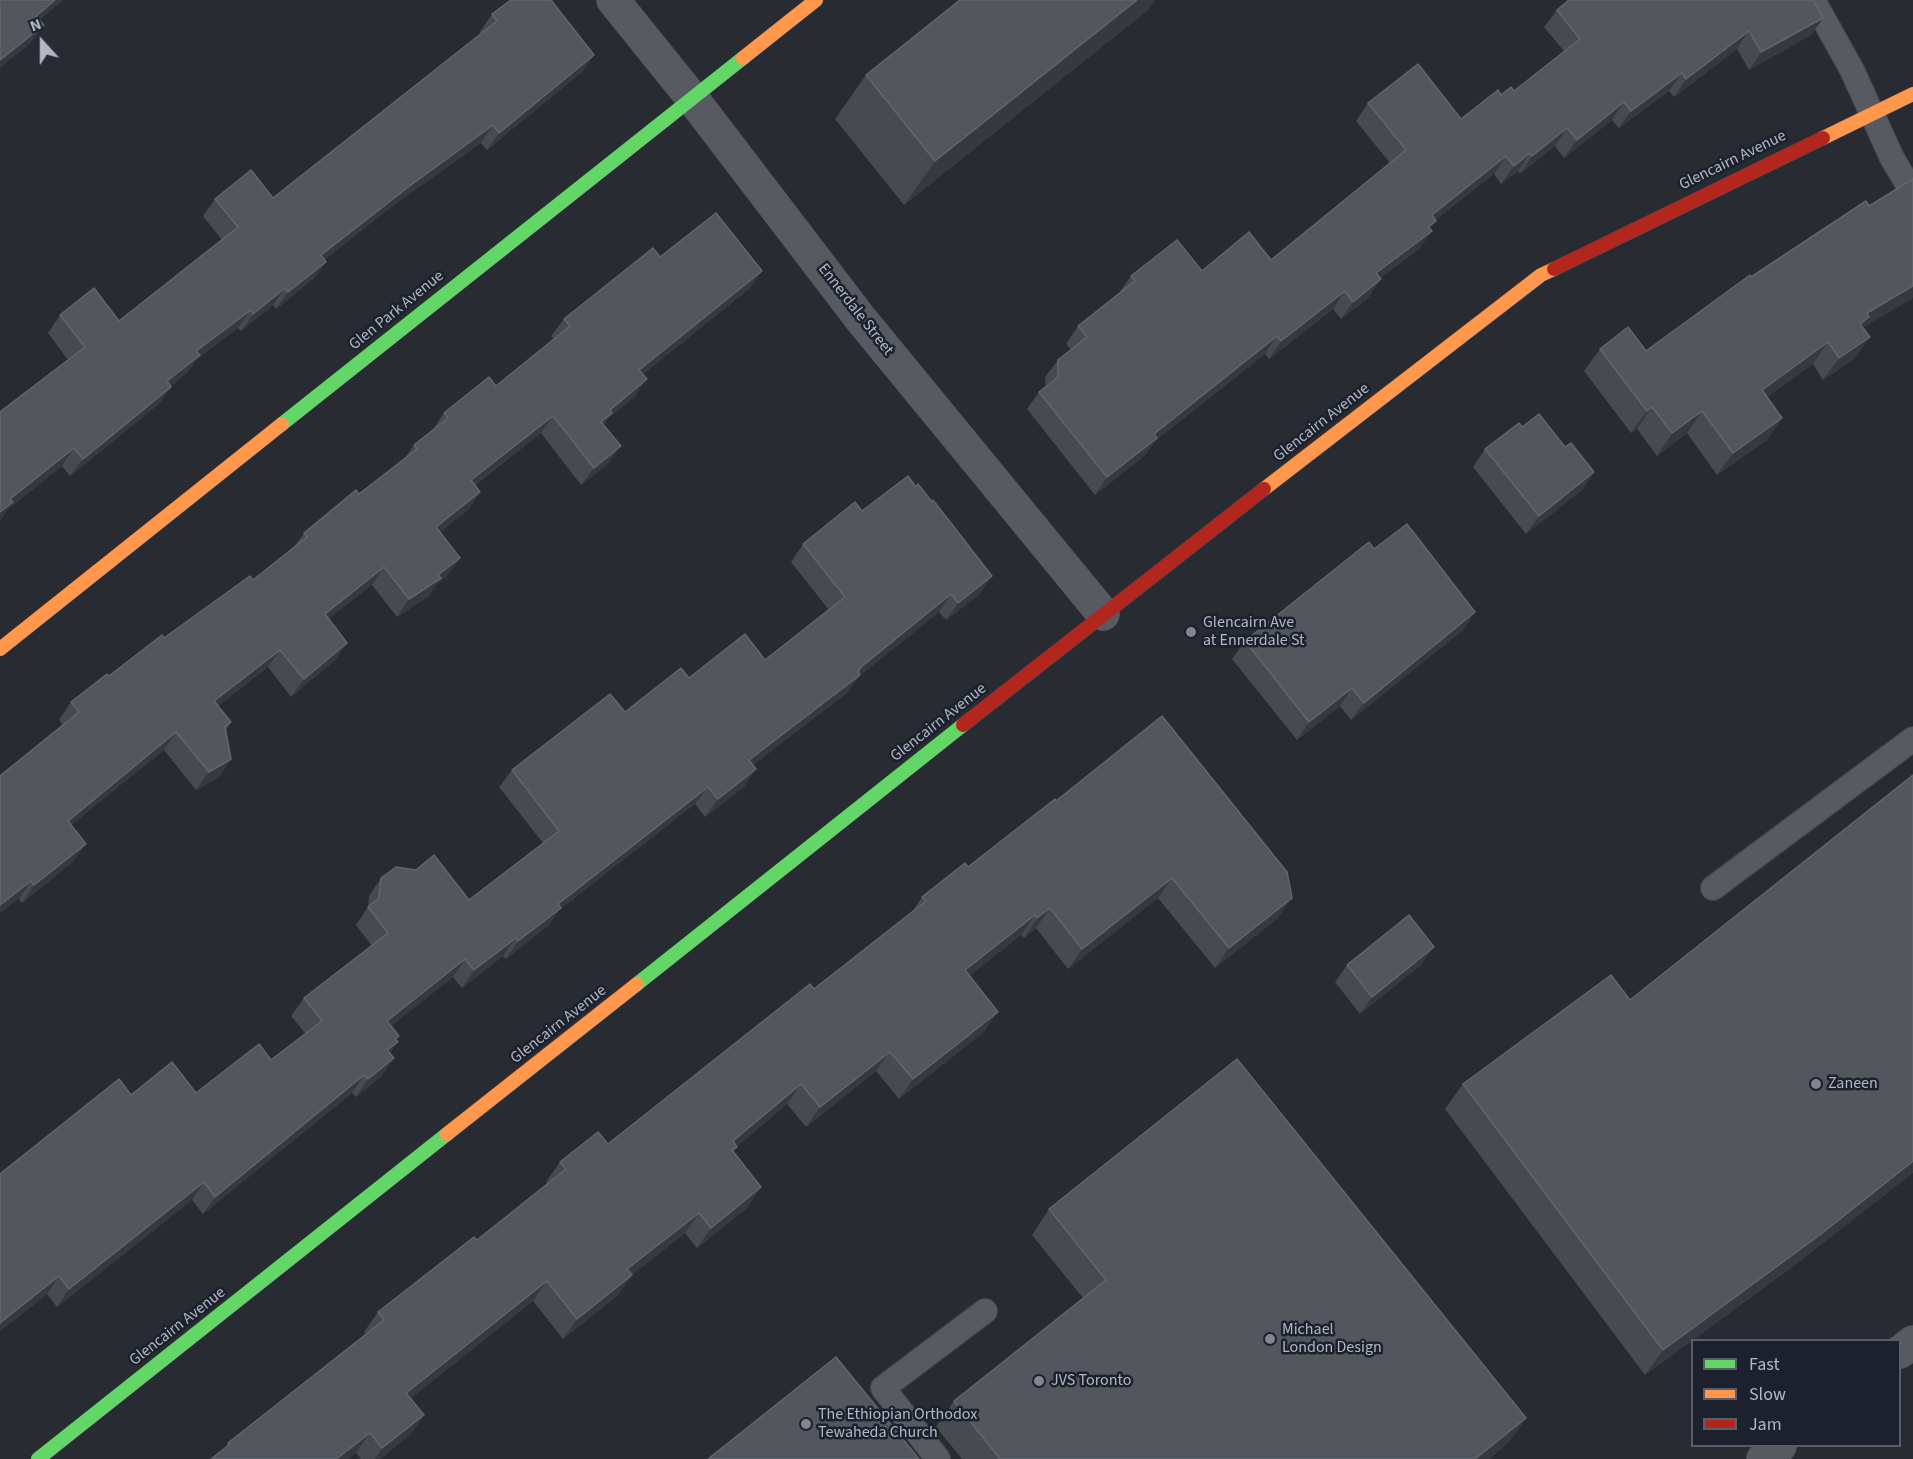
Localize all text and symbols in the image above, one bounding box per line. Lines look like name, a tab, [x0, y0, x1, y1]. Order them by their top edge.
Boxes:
north arrow	[12, 12, 72, 72]
text: N	[27, 13, 44, 37]
street label: Glencairn Avenue	[1676, 127, 1790, 195]
street label: Ennerdale Street	[813, 260, 897, 360]
street label: Glen Park Avenue	[346, 267, 448, 355]
street label: Glencairn Avenue	[1270, 380, 1374, 466]
place label: Glencairn Ave at Ennerdale St	[1203, 613, 1304, 651]
marker: Glencairn Ave at Ennerdale St	[1184, 625, 1198, 639]
street label: Glencairn Avenue	[887, 680, 991, 766]
street label: Glencairn Avenue	[507, 982, 611, 1068]
place label: Zaneen	[1828, 1074, 1878, 1094]
marker: Zaneen	[1809, 1077, 1823, 1091]
street label: Glencairn Avenue	[126, 1284, 230, 1370]
place label: Michael London Design	[1282, 1320, 1382, 1358]
marker: Michael London Design	[1263, 1332, 1277, 1346]
legend	[1691, 1339, 1901, 1447]
text: Fast	[1749, 1352, 1780, 1377]
place label: JVS Toronto	[1051, 1371, 1131, 1391]
marker: JVS Toronto	[1032, 1374, 1046, 1388]
text: Slow	[1749, 1382, 1786, 1407]
place label: The Ethiopian Orthodox Tewaheda Church	[818, 1405, 977, 1443]
text: Jam	[1749, 1412, 1782, 1437]
marker: The Ethiopian Orthodox Tewaheda Church	[799, 1417, 813, 1431]

